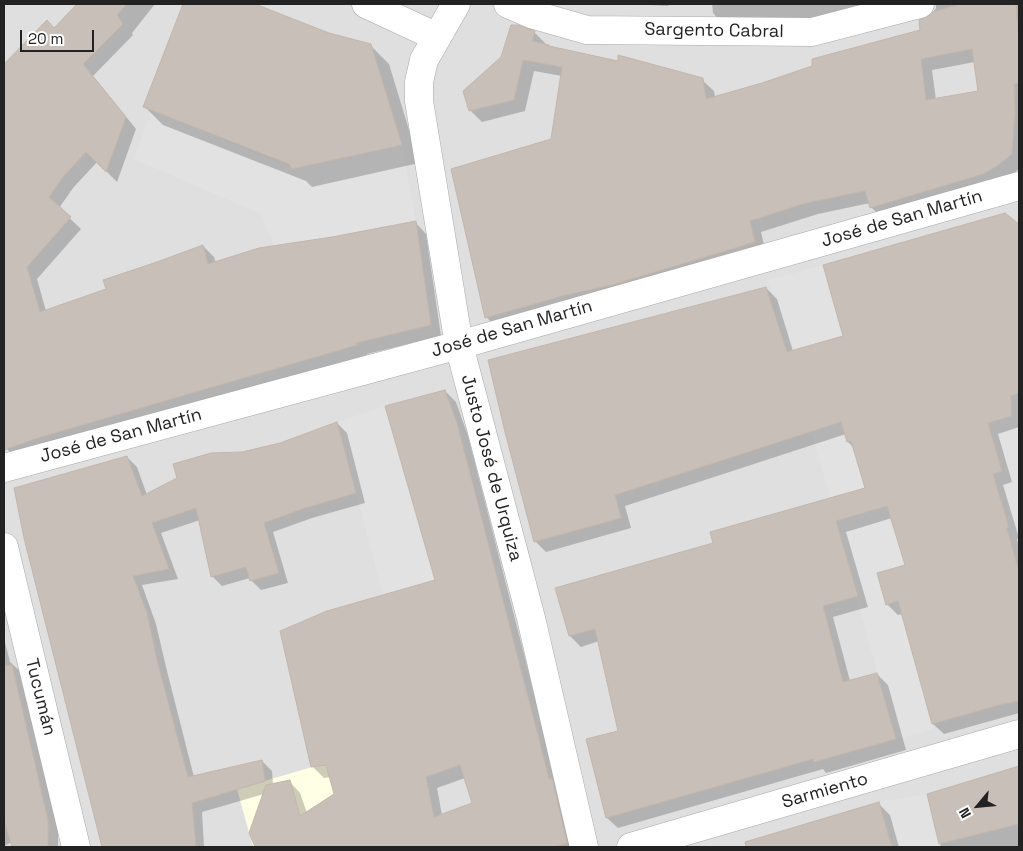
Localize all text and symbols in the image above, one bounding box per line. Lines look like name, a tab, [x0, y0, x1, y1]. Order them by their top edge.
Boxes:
street label: Sargento Cabral	[644, 19, 784, 43]
scale bar	[22, 20, 96, 52]
text: 20 m	[28, 29, 63, 48]
street label: José de San Martín	[819, 186, 985, 252]
street label: José de San Martín	[429, 296, 595, 362]
street label: Justo José de Urquiza	[456, 372, 526, 564]
street label: José de San Martín	[38, 404, 204, 468]
street label: Tucumán	[20, 656, 60, 738]
street label: Sarmiento	[779, 768, 871, 814]
north arrow	[953, 781, 1003, 831]
text: N	[955, 805, 975, 821]

